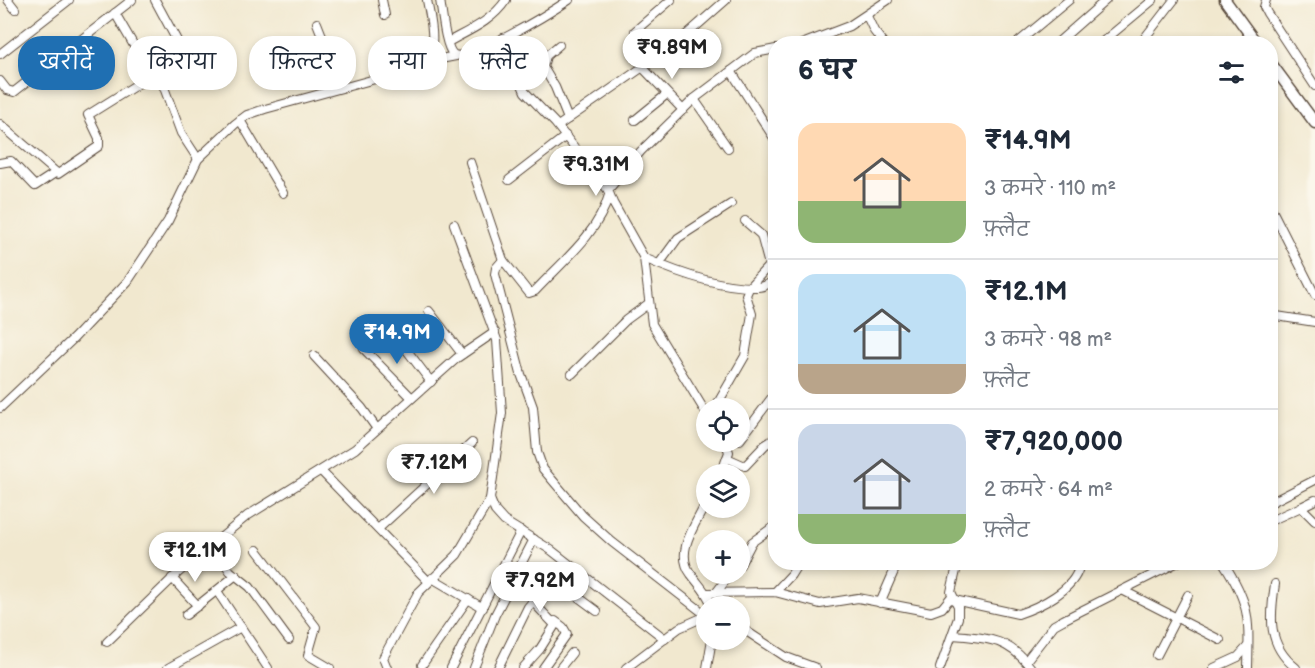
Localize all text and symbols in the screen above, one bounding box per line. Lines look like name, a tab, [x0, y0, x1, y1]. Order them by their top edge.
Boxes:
pin: ₹9.89M	[623, 29, 721, 80]
chip: खरीदें	[18, 36, 115, 90]
chip: किराया	[127, 36, 237, 90]
chip: फ़िल्टर	[249, 36, 356, 90]
chip: नया	[368, 36, 447, 90]
chip: फ़्लैट	[459, 36, 549, 90]
text: ₹9.89M	[637, 36, 707, 60]
text: 6 घर	[798, 56, 855, 87]
icon: filters	[1215, 56, 1248, 89]
text: ₹14.9M	[984, 126, 1071, 157]
pin: ₹9.31M	[547, 146, 645, 197]
icon: home	[846, 147, 918, 219]
text: ₹9.31M	[562, 153, 630, 177]
text: 3 कमरे · 110 m²	[984, 177, 1116, 201]
text: फ़्लैट	[984, 218, 1030, 242]
text: ₹12.1M	[984, 277, 1067, 308]
icon: home	[846, 298, 918, 370]
pin: ₹14.9M	[348, 314, 446, 365]
text: ₹14.9M	[363, 321, 431, 345]
text: 3 कमरे · 98 m²	[984, 328, 1112, 352]
text: फ़्लैट	[984, 369, 1030, 393]
map controls	[696, 398, 750, 650]
button: locate	[696, 398, 750, 452]
text: ₹7,920,000	[984, 427, 1123, 458]
pin: ₹7.12M	[385, 444, 483, 495]
icon: home	[846, 448, 918, 520]
text: ₹7.12M	[401, 451, 467, 475]
button: layers	[696, 464, 750, 518]
text: 2 कमरे · 64 m²	[984, 478, 1113, 502]
text: फ़्लैट	[984, 519, 1030, 543]
button: +	[696, 530, 750, 584]
pin: ₹12.1M	[146, 532, 244, 583]
text: ₹12.1M	[163, 539, 227, 563]
pin: ₹7.92M	[491, 562, 589, 613]
text: ₹7.92M	[505, 569, 575, 593]
button: −	[696, 596, 750, 650]

